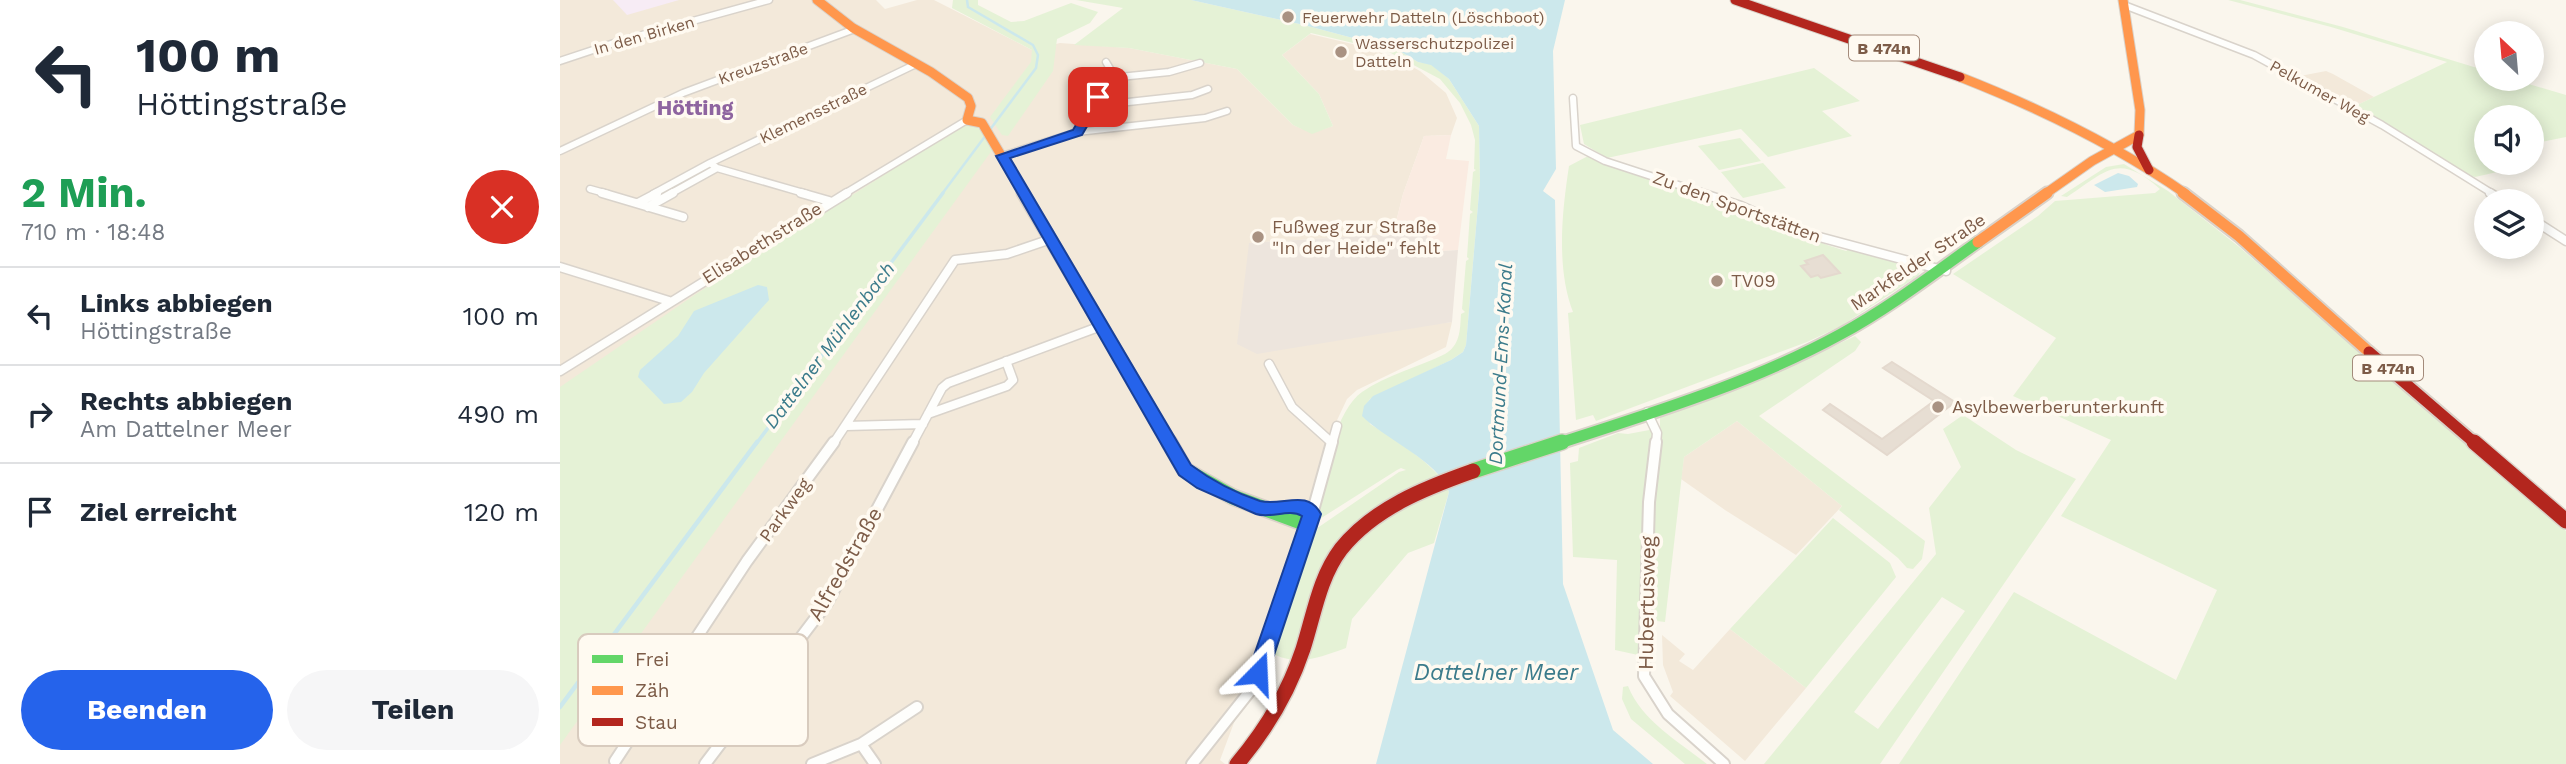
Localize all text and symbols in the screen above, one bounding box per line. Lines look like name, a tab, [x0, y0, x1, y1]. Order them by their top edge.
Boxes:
place label: Feuerwehr Datteln (Löschboot)	[1302, 8, 1544, 27]
marker: Feuerwehr Datteln (Löschboot)	[1280, 9, 1296, 25]
street label: In den Birken	[592, 12, 697, 59]
north arrow	[2474, 21, 2544, 91]
map controls	[2474, 21, 2544, 259]
text: 100 m	[136, 26, 280, 84]
icon: left	[21, 28, 112, 119]
place label: Wasserschutzpolizei Datteln	[1355, 34, 1514, 71]
road number: B 474n	[1849, 36, 1919, 60]
street label: Kreuzstraße	[716, 38, 811, 88]
marker: Wasserschutzpolizei Datteln	[1333, 44, 1349, 60]
street label: Pelkumer Weg	[2267, 56, 2373, 127]
pin	[1068, 67, 1128, 127]
icon: arrive	[1079, 78, 1117, 116]
street label: Klemensstraße	[756, 79, 870, 148]
text: Höttingstraße	[136, 85, 347, 123]
district label: Hötting	[657, 95, 733, 120]
button: sound	[2474, 105, 2544, 175]
street label: Zu den Sportstätten	[1650, 166, 1824, 247]
text: 2 Min.	[21, 168, 147, 217]
button: close	[465, 170, 539, 244]
button: layers	[2474, 189, 2544, 259]
street label: Elisabethstraße	[698, 197, 826, 288]
street label: Markfelder Straße	[1846, 209, 1989, 315]
place label: Fußweg zur Straße "In der Heide" fehlt	[1272, 216, 1441, 258]
text: 710 m · 18:48	[21, 219, 166, 246]
marker: Fußweg zur Straße "In der Heide" fehlt	[1250, 229, 1266, 245]
water label: Dattelner Mühlenbach	[759, 257, 900, 433]
water label: Dortmund-Ems-Kanal	[1484, 262, 1517, 465]
place label: TV09	[1731, 270, 1776, 291]
marker: TV09	[1709, 273, 1725, 289]
text: Links abbiegen	[80, 288, 273, 318]
icon: left	[21, 297, 59, 335]
text: 100 m	[463, 301, 539, 331]
text: Höttingstraße	[80, 318, 232, 345]
road number: B 474n	[2353, 356, 2423, 380]
text: Rechts abbiegen	[80, 386, 292, 416]
icon: right	[21, 395, 59, 433]
place label: Asylbewerberunterkunft	[1952, 396, 2164, 417]
text: 490 m	[457, 399, 539, 429]
marker: Asylbewerberunterkunft	[1930, 399, 1946, 415]
text: Am Dattelner Meer	[80, 416, 292, 443]
street label: Parkweg	[755, 473, 815, 546]
icon: arrive	[21, 493, 59, 531]
text: Ziel erreicht	[80, 497, 237, 527]
text: 120 m	[464, 497, 539, 527]
street label: Alfredstraße	[802, 502, 887, 625]
street label: Hubertusweg	[1633, 535, 1660, 670]
legend	[578, 634, 808, 746]
position arrow	[1221, 636, 1295, 710]
text: Frei	[635, 648, 669, 671]
water label: Dattelner Meer	[1414, 659, 1579, 686]
button: Beenden	[21, 670, 273, 750]
button: Teilen	[287, 670, 539, 750]
text: Zäh	[635, 679, 670, 702]
text: Stau	[635, 711, 678, 734]

